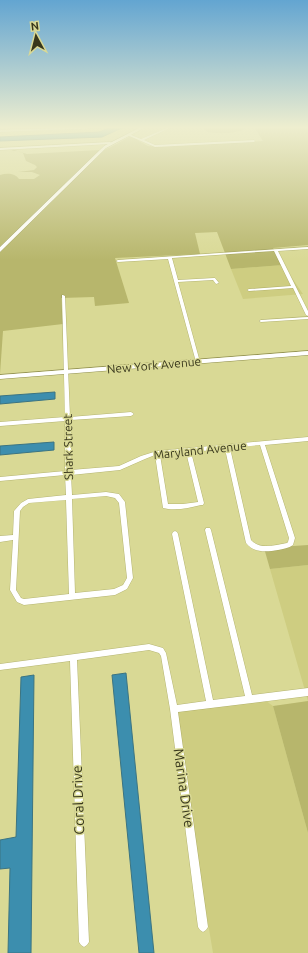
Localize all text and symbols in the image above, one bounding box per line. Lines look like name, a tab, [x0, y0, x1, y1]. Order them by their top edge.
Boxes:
north arrow	[16, 16, 56, 56]
text: N	[30, 20, 40, 33]
street label: New York Avenue	[106, 354, 202, 376]
street label: Shark Street	[61, 414, 75, 480]
street label: Maryland Avenue	[153, 439, 247, 461]
street label: Marina Drive	[171, 747, 197, 829]
street label: Coral Drive	[69, 765, 87, 835]

